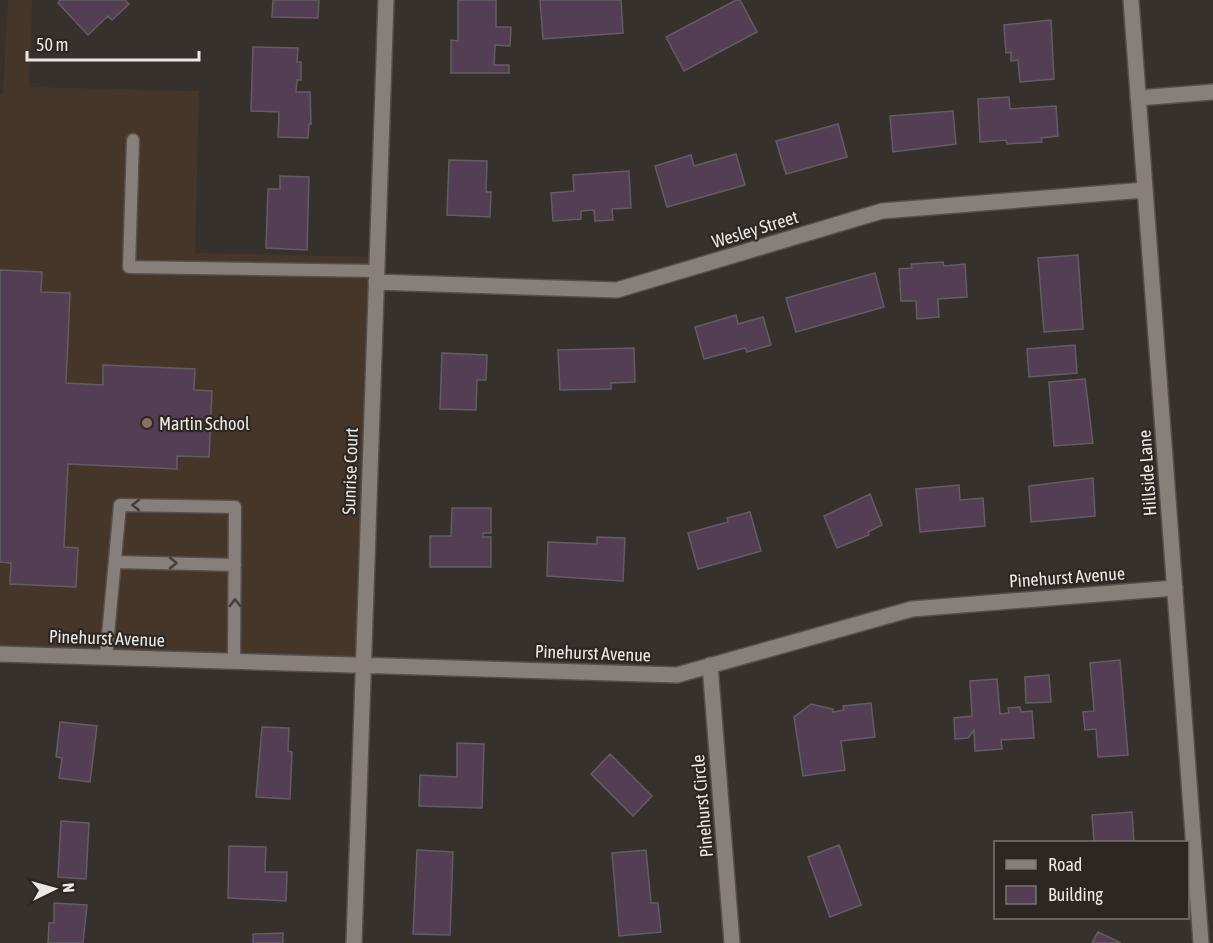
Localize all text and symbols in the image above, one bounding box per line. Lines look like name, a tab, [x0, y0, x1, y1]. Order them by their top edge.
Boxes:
scale bar	[27, 24, 200, 62]
text: 50 m	[36, 34, 68, 55]
street label: Wesley Street	[709, 206, 801, 252]
place label: Martin School	[159, 413, 250, 434]
marker: Martin School	[140, 416, 154, 430]
street label: Sunrise Court	[338, 427, 362, 515]
street label: Hillside Lane	[1134, 429, 1160, 517]
one-way arrow	[131, 499, 140, 511]
one-way arrow	[169, 557, 178, 570]
street label: Pinehurst Avenue	[1008, 562, 1126, 592]
one-way arrow	[229, 598, 241, 607]
street label: Pinehurst Avenue	[49, 625, 165, 651]
street label: Pinehurst Avenue	[535, 640, 651, 666]
street label: Pinehurst Circle	[687, 754, 717, 858]
legend	[994, 841, 1189, 919]
text: Road	[1048, 854, 1082, 875]
north arrow	[24, 859, 84, 919]
text: N	[60, 882, 78, 893]
text: Building	[1048, 884, 1103, 905]

